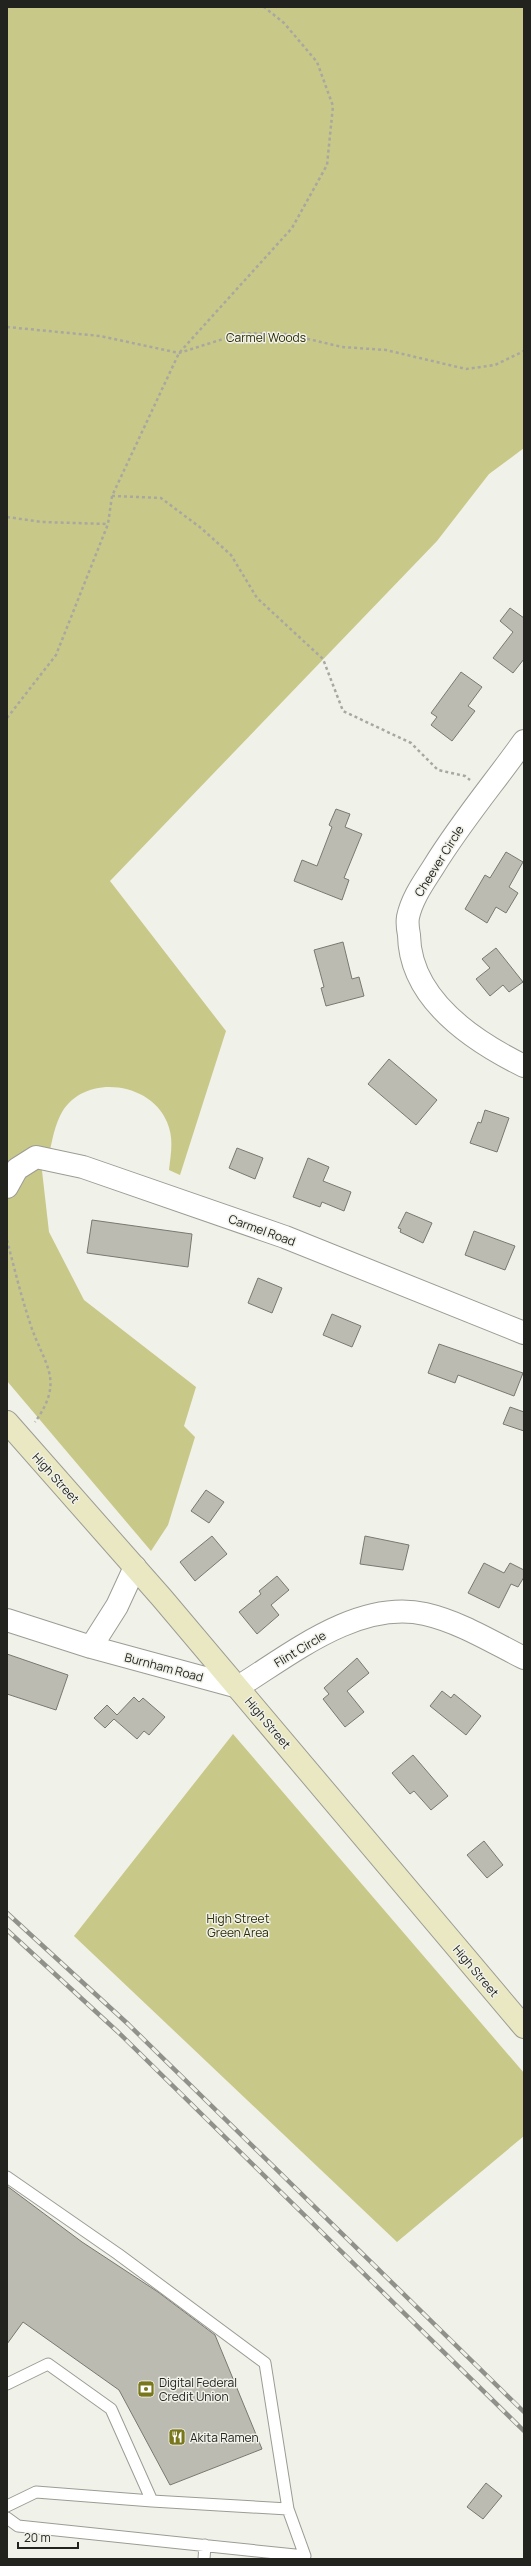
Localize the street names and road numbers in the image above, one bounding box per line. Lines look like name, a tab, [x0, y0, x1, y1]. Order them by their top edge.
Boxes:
street label: Cheever Circle	[410, 822, 468, 900]
street label: Carmel Road	[226, 1210, 298, 1250]
street label: High Street	[29, 1449, 83, 1507]
street label: Flint Circle	[271, 1627, 329, 1671]
street label: Burnham Road	[123, 1648, 205, 1686]
street label: High Street	[241, 1693, 295, 1753]
street label: High Street	[449, 1941, 503, 2001]

